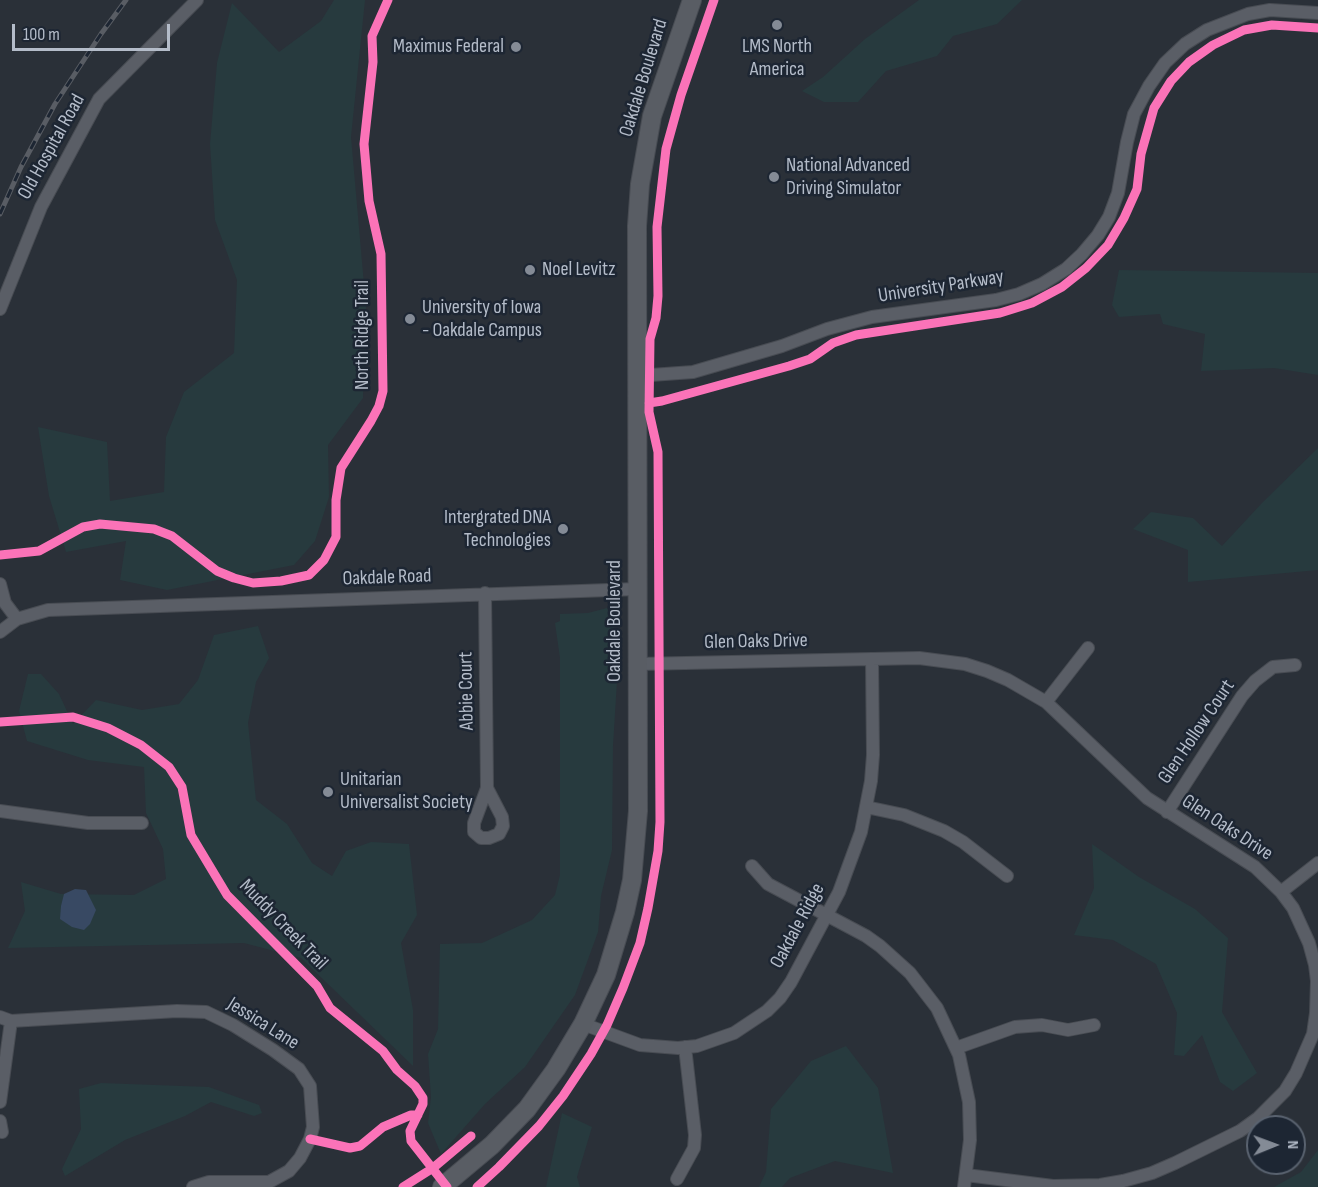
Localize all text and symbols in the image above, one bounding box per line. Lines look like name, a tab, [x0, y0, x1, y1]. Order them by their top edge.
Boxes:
scale bar	[15, 12, 172, 50]
street label: Oakdale Boulevard	[615, 16, 673, 140]
marker: LMS North America	[770, 18, 784, 32]
text: 100 m	[23, 24, 60, 45]
place label: Maximus Federal	[393, 35, 504, 59]
place label: LMS North America	[742, 35, 812, 82]
marker: Maximus Federal	[509, 40, 523, 54]
street label: Old Hospital Road	[13, 90, 91, 204]
place label: National Advanced Driving Simulator	[786, 154, 910, 201]
marker: National Advanced Driving Simulator	[767, 170, 781, 184]
place label: Noel Levitz	[542, 258, 615, 282]
marker: Noel Levitz	[523, 263, 537, 277]
street label: University Parkway	[877, 265, 1005, 309]
street label: North Ridge Trail	[351, 280, 375, 390]
place label: University of Iowa - Oakdale Campus	[422, 296, 542, 343]
marker: University of Iowa - Oakdale Campus	[403, 312, 417, 326]
place label: Intergrated DNA Technologies	[444, 506, 551, 553]
marker: Intergrated DNA Technologies	[556, 522, 570, 536]
street label: Oakdale Boulevard	[603, 560, 627, 682]
street label: Oakdale Road	[342, 564, 432, 592]
street label: Glen Oaks Drive	[704, 629, 808, 655]
street label: Abbie Court	[454, 651, 480, 731]
street label: Glen Hollow Court	[1153, 675, 1241, 789]
place label: Unitarian Universalist Society	[340, 768, 473, 815]
marker: Unitarian Universalist Society	[321, 785, 335, 799]
street label: Glen Oaks Drive	[1177, 790, 1277, 866]
street label: Muddy Creek Trail	[234, 875, 332, 975]
street label: Oakdale Ridge	[766, 879, 830, 973]
street label: Jessica Lane	[223, 993, 303, 1055]
north arrow	[1246, 1115, 1306, 1175]
text: N	[1283, 1140, 1302, 1149]

